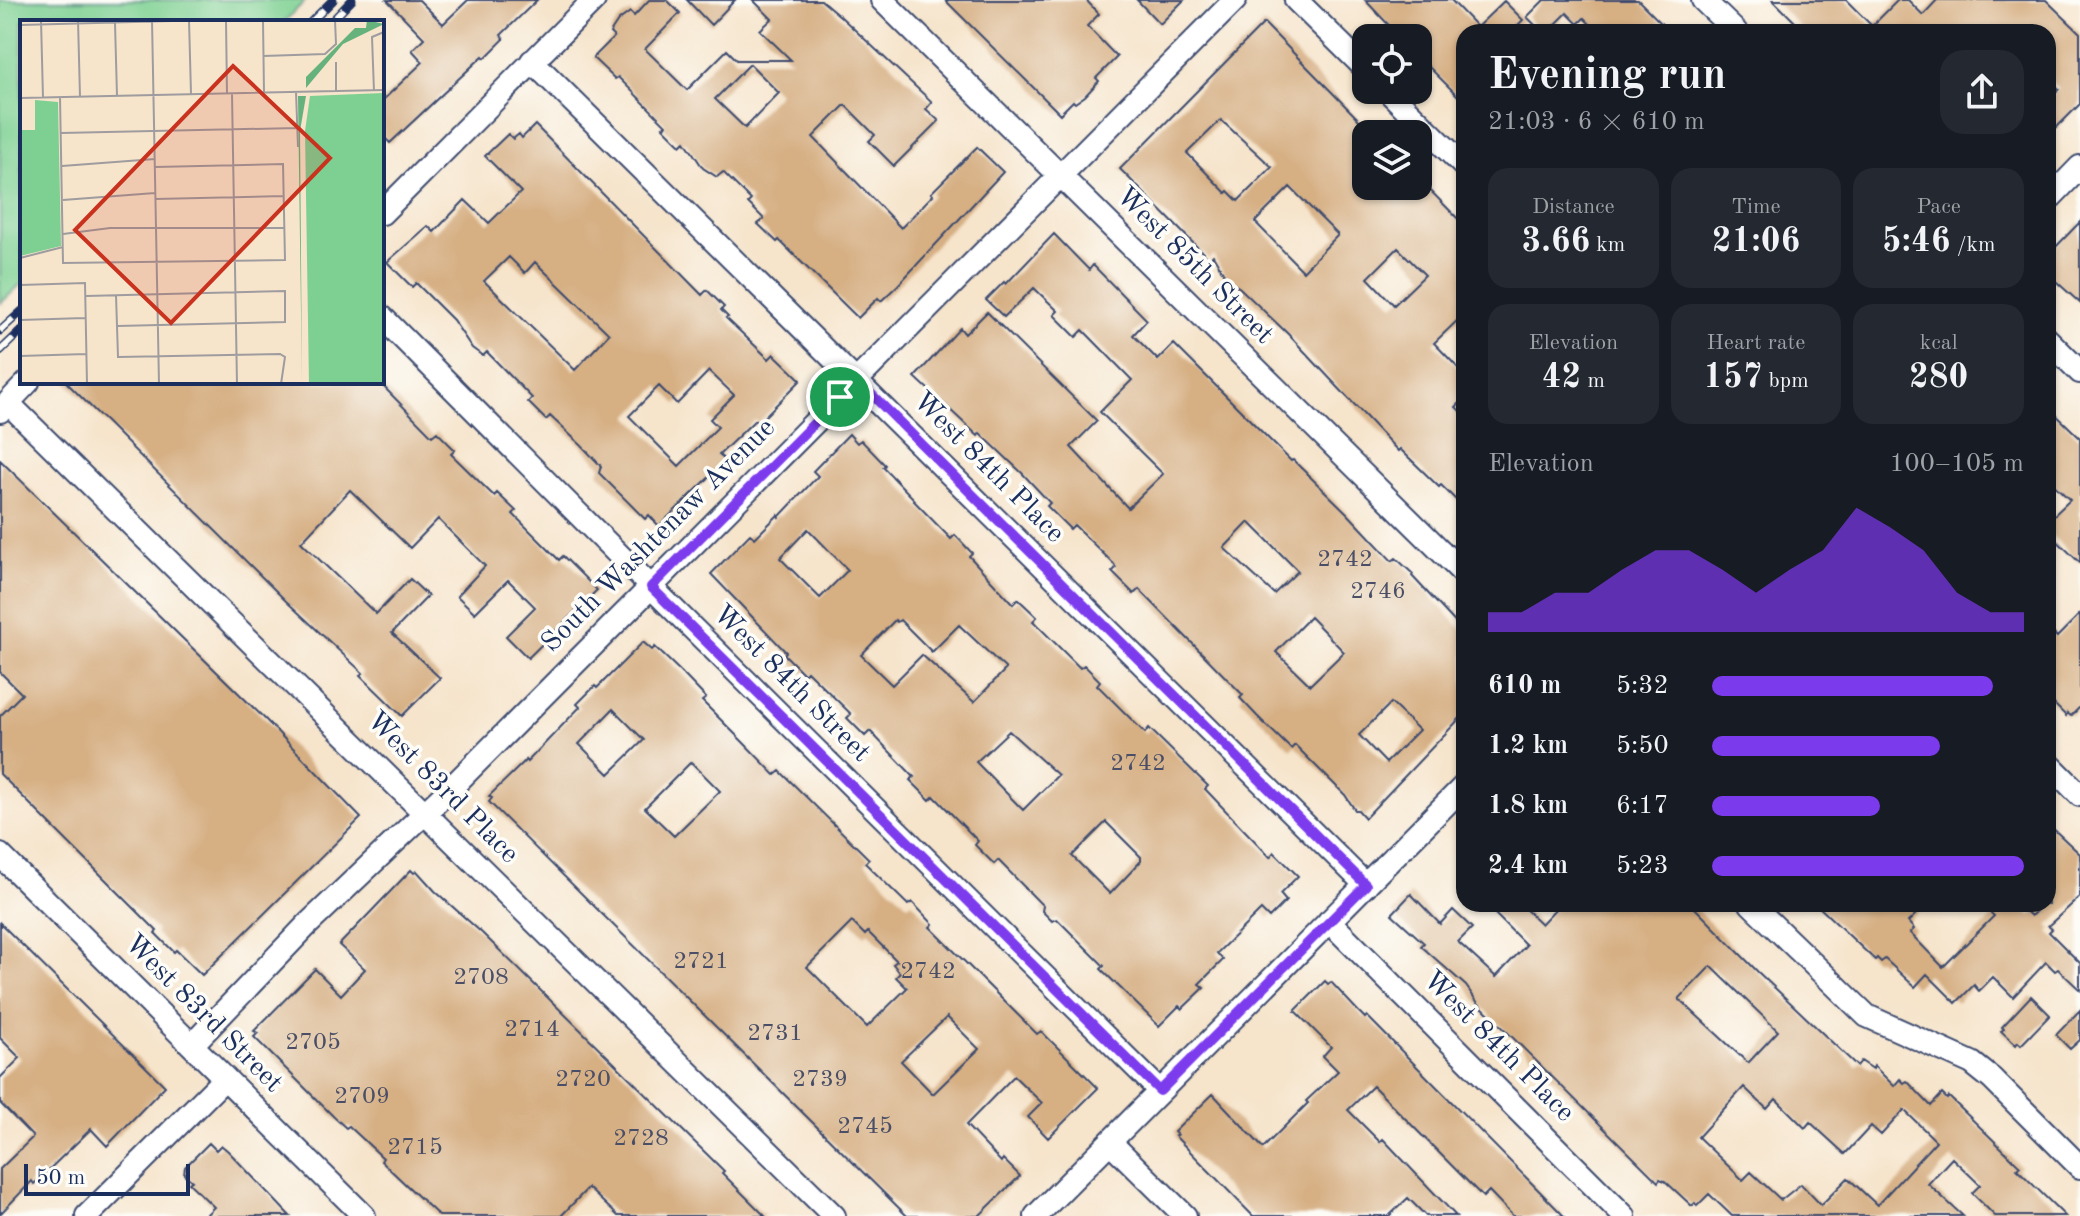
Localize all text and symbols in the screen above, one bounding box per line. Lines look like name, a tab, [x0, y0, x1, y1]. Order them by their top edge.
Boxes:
inset map	[20, 20, 384, 384]
map controls	[1352, 24, 1432, 200]
button: locate	[1352, 24, 1432, 104]
button: share	[1940, 50, 2024, 134]
text: Evening run	[1488, 54, 1726, 98]
text: 21:03 · 6 × 610 m	[1488, 109, 1705, 135]
button: layers	[1352, 120, 1432, 200]
street label: West 85th Street	[1110, 182, 1278, 350]
text: Distance	[1532, 196, 1615, 218]
text: Time	[1731, 196, 1781, 218]
text: Pace	[1916, 196, 1961, 218]
text: 3.66	[1521, 225, 1590, 259]
text: 21:06	[1712, 225, 1800, 259]
text: 5:46	[1882, 225, 1951, 259]
text: km	[1590, 234, 1625, 256]
text: /km	[1951, 234, 1995, 256]
text: Elevation	[1529, 332, 1618, 354]
text: Heart rate	[1707, 332, 1805, 354]
text: kcal	[1920, 332, 1958, 354]
text: 42	[1542, 361, 1581, 395]
text: 157	[1703, 361, 1762, 395]
text: 280	[1909, 361, 1968, 395]
pin	[806, 363, 874, 431]
text: m	[1581, 370, 1605, 392]
text: bpm	[1762, 370, 1809, 392]
icon: arrive	[818, 375, 862, 419]
street label: West 84th Place	[907, 387, 1069, 549]
street label: South Washtenaw Avenue	[537, 414, 781, 658]
text: Elevation	[1488, 451, 1594, 477]
text: 100–105 m	[1889, 451, 2024, 477]
house number: 2742	[1317, 548, 1373, 572]
house number: 2746	[1350, 580, 1406, 604]
street label: West 84th Street	[707, 600, 875, 768]
text: 610 m	[1488, 673, 1561, 699]
text: 5:32	[1616, 673, 1669, 699]
street label: West 83rd Place	[361, 707, 523, 869]
text: 1.2 km	[1488, 733, 1568, 759]
text: 5:50	[1616, 733, 1669, 759]
house number: 2742	[1110, 752, 1166, 776]
text: 1.8 km	[1488, 793, 1568, 819]
text: 6:17	[1616, 793, 1669, 819]
text: 2.4 km	[1488, 853, 1568, 879]
text: 5:23	[1616, 853, 1669, 879]
street label: West 83rd Street	[119, 930, 287, 1098]
house number: 2721	[673, 950, 729, 974]
house number: 2742	[900, 960, 956, 984]
house number: 2708	[453, 966, 509, 990]
street label: West 84th Place	[1417, 966, 1579, 1128]
house number: 2714	[504, 1018, 560, 1042]
house number: 2731	[747, 1022, 803, 1046]
house number: 2705	[285, 1031, 341, 1055]
house number: 2720	[555, 1068, 611, 1092]
house number: 2739	[792, 1068, 848, 1092]
house number: 2709	[334, 1085, 390, 1109]
house number: 2745	[837, 1115, 893, 1139]
house number: 2728	[613, 1127, 669, 1151]
house number: 2715	[387, 1136, 443, 1160]
scale bar	[24, 1160, 190, 1196]
text: 50 m	[36, 1167, 85, 1189]

